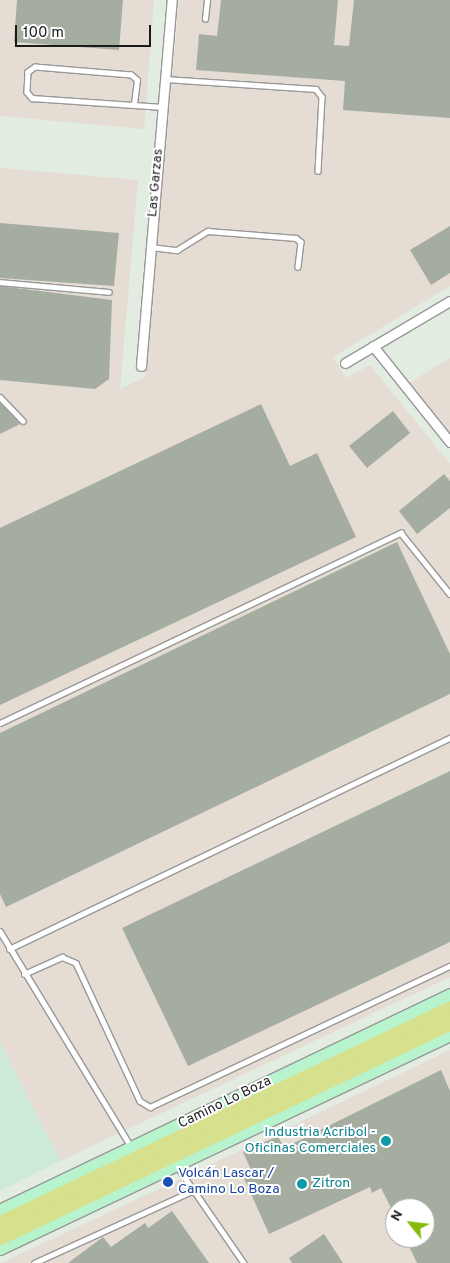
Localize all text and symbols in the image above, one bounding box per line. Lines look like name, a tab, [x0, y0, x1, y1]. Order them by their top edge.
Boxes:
scale bar	[18, 15, 154, 47]
text: 100 m	[23, 24, 64, 43]
street label: Las Garzas	[145, 148, 167, 218]
street label: Camino Lo Boza	[176, 1073, 274, 1133]
place label: Industria Acribol - Oficinas Comerciales	[245, 1125, 376, 1158]
marker: Industria Acribol - Oficinas Comerciales	[380, 1135, 392, 1147]
place label: Volcán Lascar / Camino Lo Boza	[178, 1166, 280, 1198]
marker: Volcán Lascar / Camino Lo Boza	[162, 1176, 174, 1188]
place label: Zitron	[312, 1176, 350, 1192]
marker: Zitron	[296, 1178, 308, 1190]
north arrow	[385, 1198, 435, 1248]
text: N	[387, 1207, 407, 1224]

